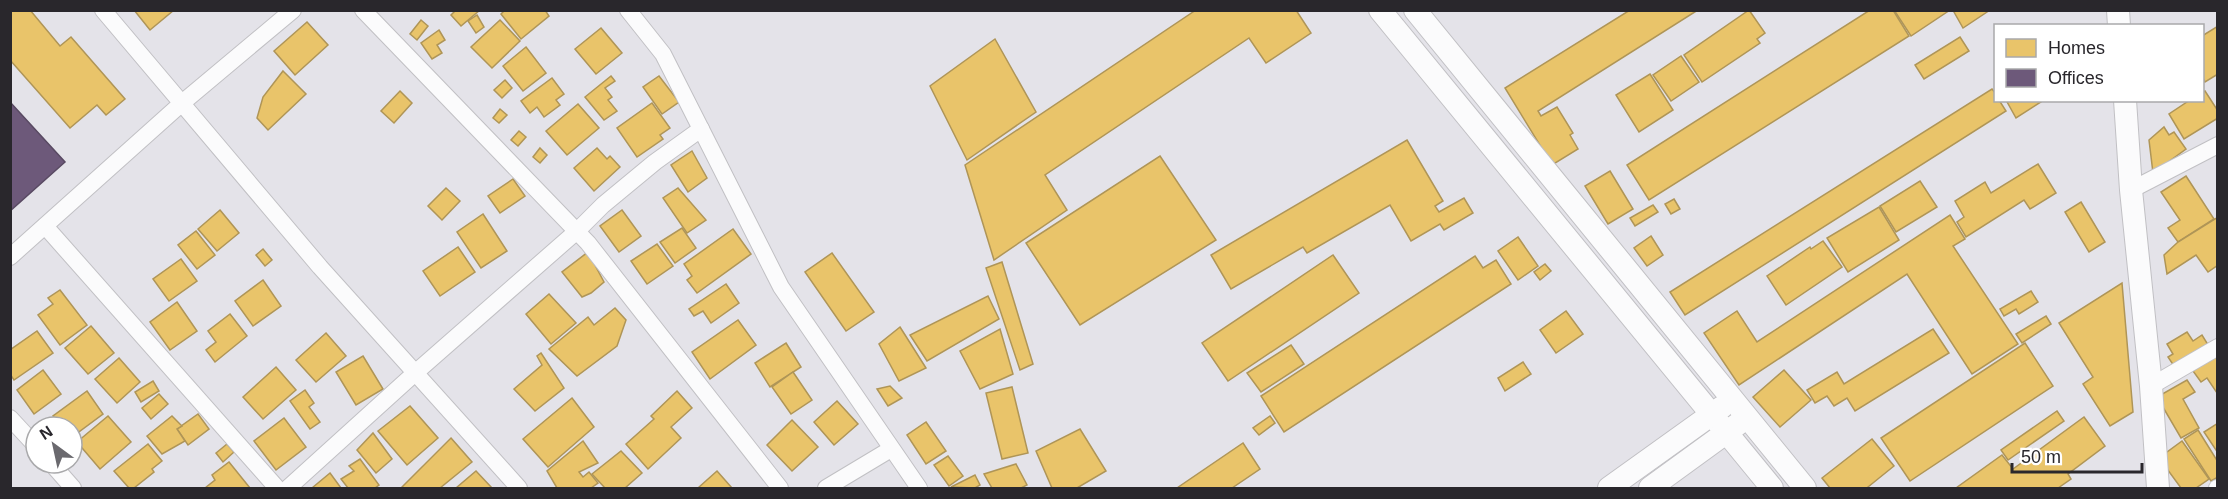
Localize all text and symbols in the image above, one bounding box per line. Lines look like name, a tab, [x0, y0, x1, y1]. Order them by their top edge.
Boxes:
legend	[1994, 24, 2204, 102]
text: Homes	[2048, 38, 2105, 58]
text: Offices	[2048, 68, 2104, 88]
north arrow	[24, 415, 84, 475]
text: N	[37, 423, 56, 443]
scale bar	[2012, 436, 2142, 474]
text: 50 m	[2021, 447, 2061, 467]

